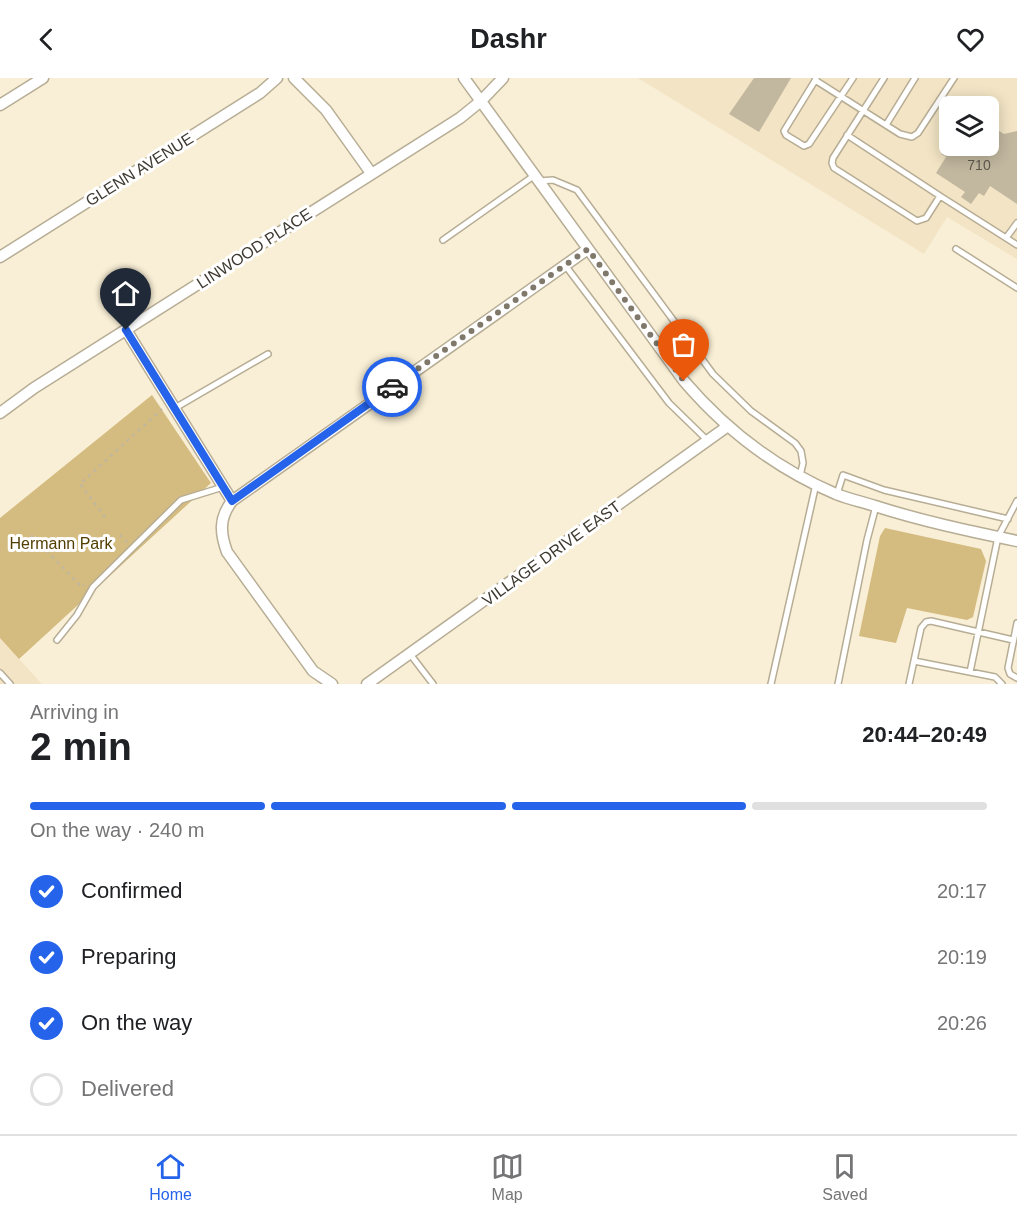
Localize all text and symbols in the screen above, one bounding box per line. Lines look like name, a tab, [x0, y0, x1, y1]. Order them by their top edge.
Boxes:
icon: back	[30, 23, 63, 56]
icon: heart	[954, 23, 987, 56]
text: Dashr	[470, 24, 547, 54]
map controls	[939, 96, 999, 156]
button: layers	[939, 96, 999, 156]
street label: GLENN AVENUE	[82, 130, 196, 209]
house number: 710	[967, 157, 991, 173]
street label: LINWOOD PLACE	[194, 205, 315, 292]
pin	[100, 268, 151, 330]
icon: home	[109, 277, 142, 310]
pin	[658, 319, 709, 381]
icon: bag	[667, 328, 700, 361]
courier	[362, 357, 422, 417]
icon: car	[376, 371, 409, 404]
street label: VILLAGE DRIVE EAST	[479, 498, 624, 609]
park label: Hermann Park	[9, 535, 114, 552]
text: Arriving in	[30, 701, 119, 723]
text: 20:44–20:49	[862, 722, 987, 747]
text: 2 min	[30, 725, 132, 768]
text: On the way · 240 m	[30, 819, 205, 841]
icon: check	[30, 875, 63, 908]
text: Confirmed	[81, 878, 182, 903]
text: 20:17	[937, 880, 987, 902]
icon: check	[30, 941, 63, 974]
text: Preparing	[81, 944, 176, 969]
text: 20:19	[937, 946, 987, 968]
icon: check	[30, 1007, 63, 1040]
text: On the way	[81, 1010, 192, 1035]
text: 20:26	[937, 1012, 987, 1034]
text: Delivered	[81, 1076, 174, 1101]
tab: Home	[149, 1150, 192, 1204]
tab: Map	[491, 1150, 524, 1204]
tab: Saved	[822, 1150, 868, 1204]

